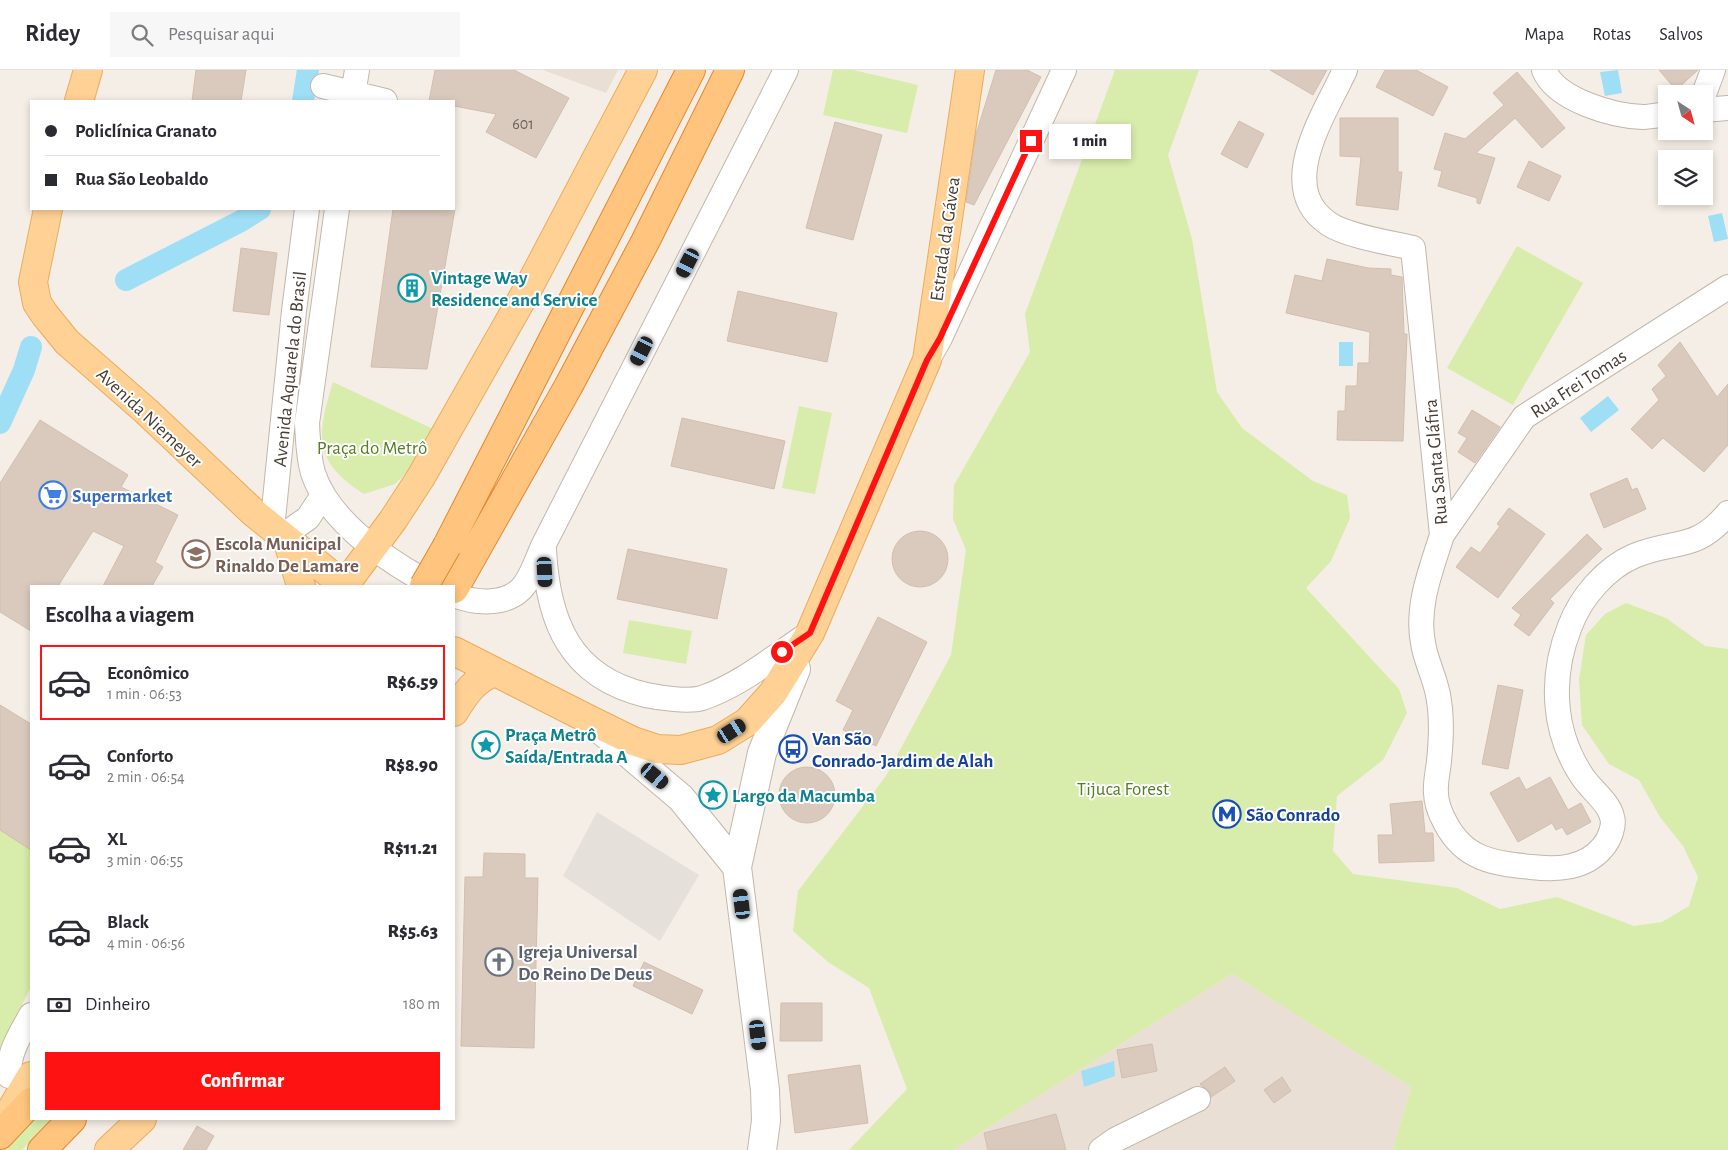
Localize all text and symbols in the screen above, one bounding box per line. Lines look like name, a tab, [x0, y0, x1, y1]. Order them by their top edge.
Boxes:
search box	[110, 12, 460, 57]
icon: search	[128, 21, 156, 49]
text: Ridey	[25, 22, 80, 46]
text: Pesquisar aqui	[168, 25, 275, 44]
text: Mapa	[1525, 26, 1564, 44]
text: Rotas	[1592, 26, 1631, 44]
text: Salvos	[1659, 26, 1703, 44]
north arrow	[1658, 85, 1712, 140]
map controls	[1658, 85, 1713, 205]
house number: 601	[512, 116, 534, 132]
text: Policlínica Granato	[75, 122, 217, 141]
callout: 1 min	[1048, 124, 1131, 158]
route end	[1020, 130, 1042, 152]
text: 1 min	[1073, 133, 1107, 149]
button: layers	[1658, 150, 1713, 205]
text: Rua São Leobaldo	[75, 170, 208, 189]
street label: Estrada da Gávea	[927, 176, 964, 303]
car	[674, 246, 701, 280]
place label: Vintage Way Residence and Service	[431, 269, 597, 310]
street label: Avenida Aquarela do Brasil	[271, 270, 310, 468]
building icon: Vintage Way Residence and Service	[397, 273, 427, 303]
car	[628, 334, 655, 368]
street label: Rua Frei Tomas	[1527, 346, 1630, 422]
street label: Avenida Niemeyer	[93, 365, 205, 472]
street label: Rua Santa Gláfira	[1421, 398, 1451, 526]
park label: Praça do Metrô	[317, 439, 427, 458]
supermarket icon: Supermarket	[38, 480, 68, 510]
place label: Supermarket	[72, 487, 173, 506]
place label: Escola Municipal Rinaldo De Lamare	[215, 535, 359, 576]
school or university icon: Escola Municipal Rinaldo De Lamare	[181, 539, 211, 569]
car	[536, 557, 553, 587]
text: Escolha a viagem	[45, 604, 194, 626]
route start	[771, 641, 793, 663]
icon: car	[47, 660, 92, 705]
text: Econômico	[107, 664, 189, 683]
text: R$6.59	[387, 673, 438, 692]
text: 1 min · 06:53	[107, 686, 182, 702]
car	[715, 717, 748, 745]
place label: Praça Metrô Saída/Entrada A	[505, 726, 628, 767]
place icon: Praça Metrô Saída/Entrada A	[471, 730, 501, 760]
place label: Van São Conrado-Jardim de Alah	[812, 730, 993, 771]
bus stop icon: Van São Conrado-Jardim de Alah	[778, 734, 808, 764]
icon: car	[47, 743, 92, 788]
text: Conforto	[107, 747, 173, 766]
text: R$8.90	[385, 756, 438, 775]
car	[638, 761, 671, 791]
text: 2 min · 06:54	[107, 769, 185, 785]
place icon: Largo da Macumba	[698, 780, 728, 810]
park label: Tijuca Forest	[1077, 780, 1169, 799]
place label: Largo da Macumba	[732, 787, 875, 806]
metro station icon: São Conrado	[1212, 799, 1242, 829]
place label: São Conrado	[1246, 806, 1340, 825]
icon: car	[47, 826, 92, 871]
text: XL	[107, 830, 127, 849]
text: R$11.21	[383, 839, 438, 858]
text: 3 min · 06:55	[107, 852, 183, 868]
car	[732, 888, 751, 920]
icon: car	[47, 909, 92, 954]
text: Black	[107, 913, 149, 932]
text: R$5.63	[387, 922, 438, 941]
text: 4 min · 06:56	[107, 935, 185, 951]
place label: Igreja Universal Do Reino De Deus	[518, 943, 652, 984]
church icon: Igreja Universal Do Reino De Deus	[484, 947, 514, 977]
icon: cash	[45, 991, 73, 1019]
text: Dinheiro	[85, 995, 150, 1014]
text: 180 m	[403, 996, 440, 1012]
car	[748, 1019, 767, 1051]
button: Confirmar	[45, 1052, 440, 1110]

